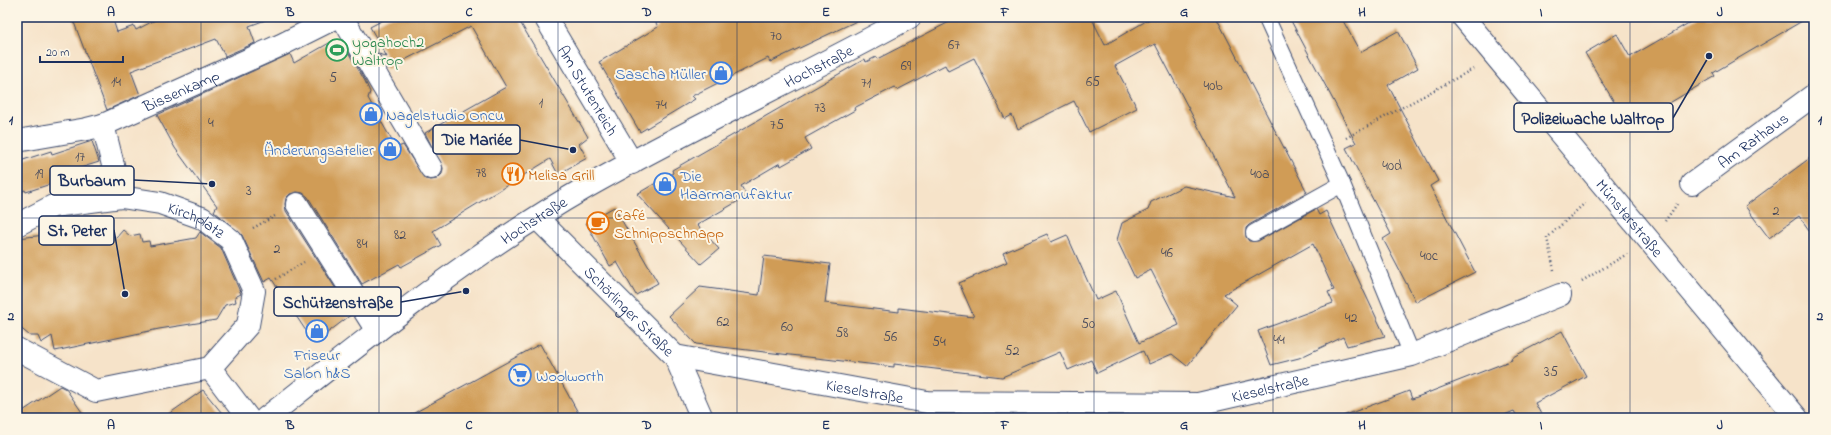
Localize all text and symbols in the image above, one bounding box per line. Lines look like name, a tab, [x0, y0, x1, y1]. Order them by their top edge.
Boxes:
text: A	[107, 3, 115, 22]
text: B	[285, 3, 295, 22]
text: C	[465, 3, 473, 22]
text: D	[641, 3, 652, 22]
text: E	[822, 3, 830, 22]
text: F	[1000, 3, 1010, 22]
text: G	[1180, 3, 1188, 22]
text: H	[1358, 3, 1366, 22]
text: I	[1539, 3, 1543, 22]
text: J	[1717, 3, 1723, 22]
house number: 70	[770, 26, 782, 47]
place label: yogahoch2 Waltrop	[352, 31, 424, 73]
house number: 67	[948, 35, 960, 56]
sports icon: yogahoch2 Waltrop	[324, 37, 350, 63]
scale bar	[40, 38, 123, 64]
street label: Hochstraße	[780, 39, 859, 95]
street label: Am Stutenteich	[550, 41, 623, 141]
text: 20 m	[46, 44, 69, 62]
house number: 69	[901, 56, 912, 77]
shop icon: Sascha Müller	[708, 60, 734, 86]
place label: Sascha Müller	[615, 63, 706, 87]
street label: Bissenkamp	[138, 64, 224, 120]
house number: 5	[329, 68, 337, 89]
house number: 14	[111, 72, 121, 93]
house number: 65	[1086, 72, 1100, 93]
house number: 71	[861, 73, 872, 94]
house number: 40b	[1203, 76, 1223, 97]
house number: 1	[539, 93, 544, 114]
house number: 74	[655, 95, 667, 116]
house number: 73	[814, 98, 826, 119]
shop icon: Nagelstudio Oncu	[358, 101, 384, 127]
callout: Polizeiwache Waltrop	[1514, 103, 1673, 132]
place label: Nagelstudio Oncu	[386, 104, 504, 128]
text: Polizeiwache Waltrop	[1522, 107, 1664, 132]
street label: Am Rathaus	[1713, 107, 1794, 175]
text: 1	[9, 111, 14, 130]
text: 1	[1818, 111, 1823, 130]
house number: 4	[208, 113, 214, 134]
house number: 75	[770, 115, 784, 136]
callout: Die Mariée	[433, 125, 520, 154]
text: Die Mariée	[441, 128, 514, 153]
shop icon: Änderungsatelier	[377, 136, 403, 162]
place label: Änderungsatelier	[264, 139, 374, 163]
house number: 17	[75, 147, 85, 168]
house number: 40d	[1382, 156, 1402, 177]
restaurant icon: Melisa Grill	[500, 161, 526, 187]
house number: 78	[475, 163, 487, 184]
house number: 19	[35, 164, 44, 185]
place label: Melisa Grill	[528, 164, 595, 188]
house number: 40a	[1250, 164, 1270, 185]
place label: Die Haarmanufaktur	[679, 165, 792, 207]
callout: Burbaum	[50, 166, 134, 195]
text: Burbaum	[57, 169, 126, 194]
shop icon: Die Haarmanufaktur	[652, 171, 678, 197]
street label: Münsterstraße	[1589, 175, 1669, 264]
house number: 3	[246, 181, 252, 202]
street label: Hochstraße	[496, 191, 573, 252]
street label: Kirchplatz	[164, 197, 230, 245]
house number: 2	[1773, 201, 1780, 222]
place label: Café Schnippschnapp	[614, 204, 724, 246]
cafe icon: Café Schnippschnapp	[585, 210, 611, 236]
callout: St. Peter	[39, 216, 114, 245]
text: St. Peter	[47, 219, 107, 244]
house number: 82	[394, 225, 406, 246]
house number: 84	[356, 234, 368, 255]
house number: 2	[274, 239, 281, 260]
house number: 46	[1161, 243, 1173, 264]
house number: 40c	[1420, 246, 1439, 267]
street label: Schörlinger Straße	[577, 261, 680, 364]
callout: Schützenstraße	[274, 287, 401, 316]
text: Schützenstraße	[283, 291, 395, 316]
text: 2	[7, 307, 15, 326]
text: 2	[1816, 307, 1824, 326]
house number: 42	[1345, 308, 1357, 329]
house number: 62	[716, 312, 730, 333]
house number: 50	[1081, 314, 1095, 335]
house number: 60	[781, 317, 793, 338]
shop icon: Friseur Salon h&S	[304, 318, 330, 344]
house number: 58	[835, 323, 849, 344]
house number: 56	[883, 327, 897, 348]
house number: 44	[1273, 330, 1285, 351]
house number: 54	[932, 332, 946, 353]
house number: 52	[1005, 341, 1020, 362]
place label: Friseur Salon h&S	[284, 344, 351, 386]
supermarket icon: Woolworth	[507, 362, 533, 388]
house number: 35	[1544, 362, 1558, 383]
place label: Woolworth	[536, 365, 604, 389]
street label: Kieselstraße	[1229, 369, 1312, 410]
street label: Kieselstraße	[824, 374, 906, 412]
text: A	[107, 416, 115, 435]
text: B	[285, 416, 295, 435]
text: C	[465, 416, 473, 435]
text: D	[641, 416, 652, 435]
text: E	[822, 416, 830, 435]
text: F	[1000, 416, 1010, 435]
text: G	[1180, 416, 1188, 435]
text: H	[1358, 416, 1366, 435]
text: I	[1539, 416, 1543, 435]
text: J	[1717, 416, 1723, 435]

